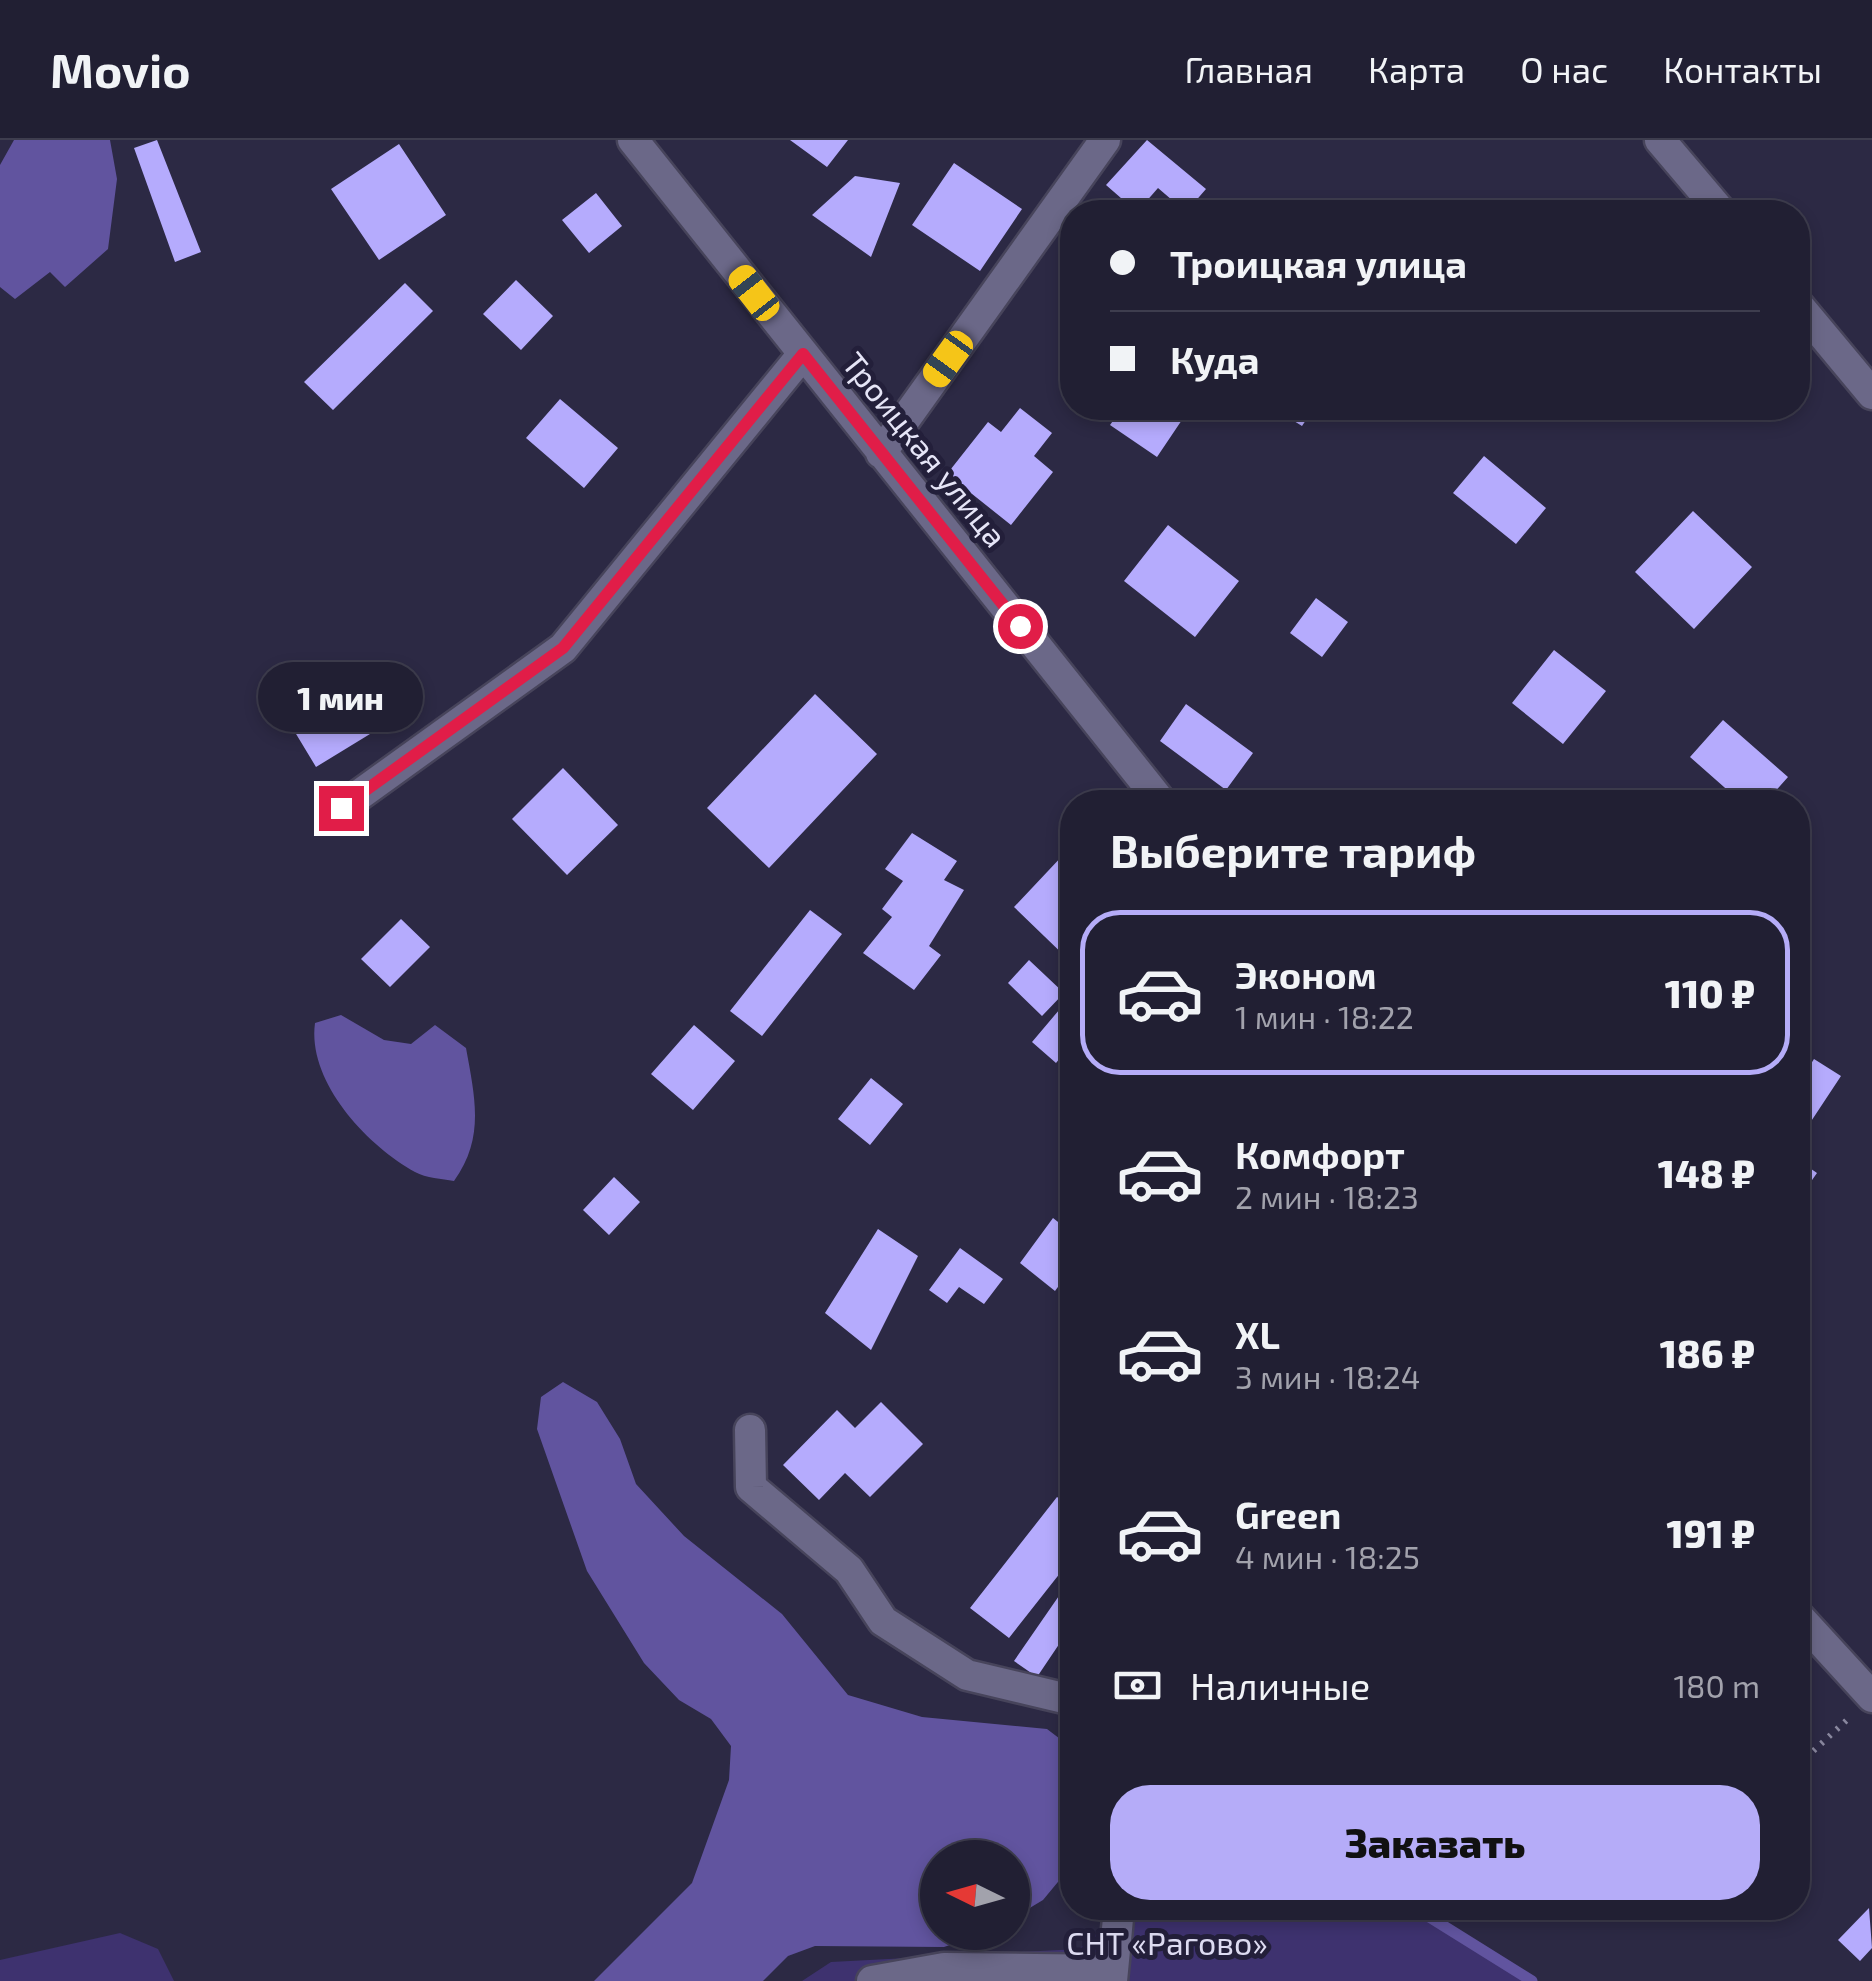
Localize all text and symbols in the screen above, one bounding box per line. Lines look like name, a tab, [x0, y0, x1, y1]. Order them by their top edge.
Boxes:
text: Movio	[50, 40, 191, 98]
text: Главная	[1185, 48, 1313, 90]
text: Карта	[1368, 48, 1465, 90]
text: О нас	[1520, 48, 1608, 90]
text: Контакты	[1663, 48, 1822, 90]
text: Троицкая улица	[1170, 240, 1467, 286]
car	[724, 260, 784, 326]
car	[918, 326, 978, 392]
text: Куда	[1170, 336, 1259, 382]
street label: Троицкая улица	[835, 344, 1016, 554]
route start	[998, 604, 1043, 649]
callout: 1 мин	[258, 663, 424, 733]
text: 1 мин	[297, 678, 384, 716]
route end	[319, 786, 364, 831]
text: Выберите тариф	[1110, 823, 1476, 877]
icon: car	[1115, 948, 1205, 1038]
text: Эконом	[1235, 951, 1377, 997]
text: 110 ₽	[1665, 970, 1755, 1016]
text: 1 мин · 18:22	[1235, 997, 1414, 1035]
icon: car	[1115, 1128, 1205, 1218]
text: Комфорт	[1235, 1131, 1405, 1177]
text: 148 ₽	[1658, 1150, 1755, 1196]
text: 2 мин · 18:23	[1235, 1177, 1419, 1215]
icon: car	[1115, 1308, 1205, 1398]
text: XL	[1235, 1311, 1280, 1357]
text: 186 ₽	[1660, 1330, 1755, 1376]
text: 3 мин · 18:24	[1235, 1357, 1420, 1395]
icon: car	[1115, 1488, 1205, 1578]
text: Green	[1235, 1491, 1341, 1537]
text: 191 ₽	[1667, 1510, 1755, 1556]
text: 4 мин · 18:25	[1235, 1537, 1420, 1575]
icon: cash	[1110, 1658, 1165, 1713]
text: Наличные	[1190, 1662, 1370, 1708]
text: 180 m	[1673, 1666, 1760, 1704]
button: Заказать	[1110, 1785, 1760, 1900]
north arrow	[920, 1840, 1030, 1950]
map controls	[920, 1840, 1030, 1950]
park label: СНТ «Рагово»	[1066, 1923, 1268, 1961]

